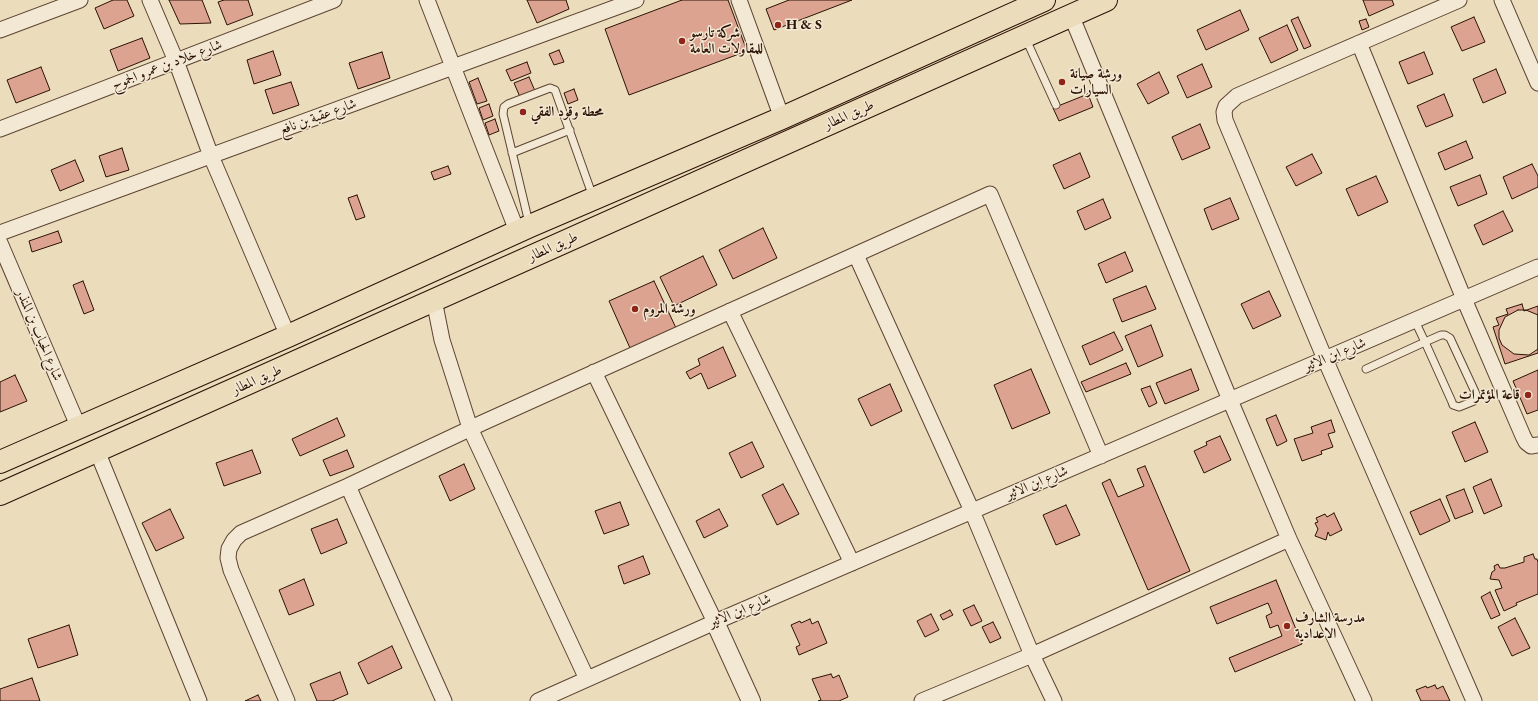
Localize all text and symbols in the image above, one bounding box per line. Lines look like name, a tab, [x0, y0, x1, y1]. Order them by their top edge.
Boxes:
place label: H & S	[786, 17, 822, 33]
marker: H & S	[773, 20, 783, 30]
place label: شركة تارسو للمقاولات العامة	[690, 25, 763, 58]
street label: شارع خلاد بن عمرو الجموح	[109, 36, 225, 94]
marker: شركة تارسو للمقاولات العامة	[677, 36, 687, 46]
place label: ورشة صيانة السيارات	[1070, 66, 1122, 98]
marker: ورشة صيانة السيارات	[1057, 77, 1067, 87]
street label: شارع عقبة بن نافع	[277, 95, 359, 139]
street label: طريق المطار	[821, 97, 877, 133]
place label: محطة وقود الفقي	[531, 104, 603, 120]
marker: محطة وقود الفقي	[518, 107, 528, 117]
street label: طريق المطار	[525, 229, 581, 265]
street label: شارع الحباب بن المنذر	[12, 287, 66, 383]
place label: ورشة المروم	[643, 301, 695, 317]
marker: ورشة المروم	[630, 304, 640, 314]
street label: شارع ابن الاثير	[1301, 334, 1369, 376]
street label: طريق المطار	[229, 362, 285, 398]
place label: قاعة المؤتمرات	[1459, 387, 1520, 403]
marker: قاعة المؤتمرات	[1523, 390, 1533, 400]
street label: شارع ابن الاثير	[1003, 462, 1071, 504]
street label: شارع ابن الاثير	[706, 590, 774, 632]
place label: مدرسة الشارف الاعدادية	[1295, 610, 1365, 642]
marker: مدرسة الشارف الاعدادية	[1282, 621, 1292, 631]

